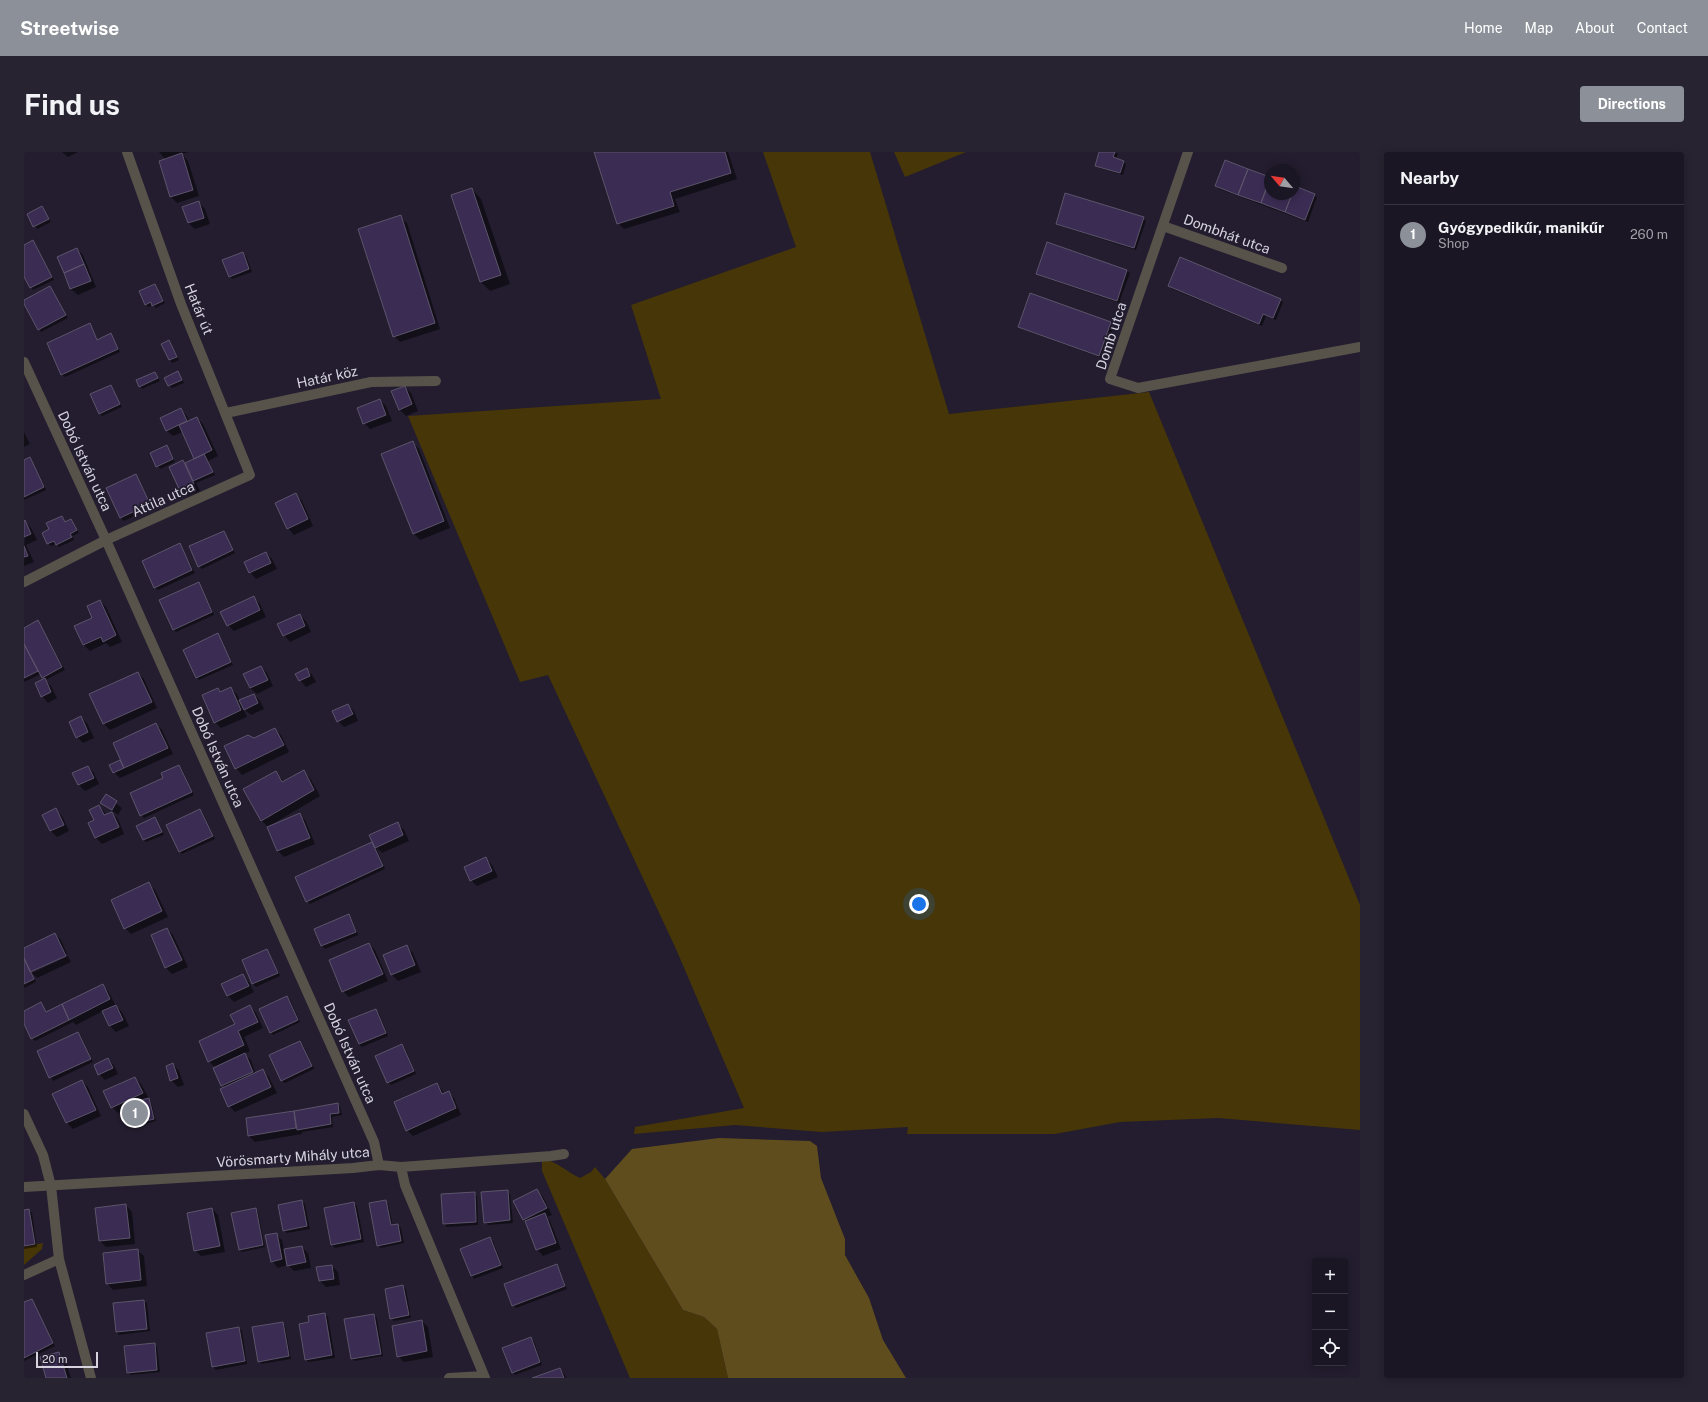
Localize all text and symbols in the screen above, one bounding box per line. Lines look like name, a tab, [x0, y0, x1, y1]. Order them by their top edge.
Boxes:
text: Streetwise	[20, 17, 119, 39]
text: Home	[1464, 20, 1503, 36]
text: Map	[1525, 20, 1553, 36]
text: About	[1575, 20, 1615, 36]
text: Contact	[1637, 20, 1688, 36]
button: Directions	[1580, 86, 1684, 122]
text: Find us	[24, 88, 120, 121]
north arrow	[1264, 164, 1300, 200]
text: Nearby	[1400, 168, 1459, 188]
street label: Dombhát utca	[1181, 211, 1273, 257]
text: Gyógypedikűr, manikűr	[1438, 219, 1604, 236]
text: 1	[1410, 227, 1416, 242]
text: 260 m	[1630, 227, 1668, 242]
text: Shop	[1438, 236, 1469, 251]
street label: Határ út	[182, 281, 216, 337]
street label: Domb utca	[1093, 300, 1129, 372]
street label: Határ köz	[295, 363, 359, 391]
street label: Dobó István utca	[55, 409, 115, 513]
street label: Attila utca	[129, 478, 197, 520]
street label: Dobó István utca	[189, 704, 247, 810]
your location	[909, 894, 929, 914]
street label: Dobó István utca	[321, 1000, 379, 1106]
pin: 1	[122, 1098, 148, 1128]
street label: Vörösmarty Mihály utca	[216, 1144, 370, 1170]
map controls	[1312, 1258, 1348, 1366]
button: +	[1312, 1258, 1348, 1294]
button: −	[1312, 1294, 1348, 1330]
button: locate	[1312, 1330, 1348, 1366]
scale bar	[36, 1350, 98, 1369]
text: 20 m	[42, 1353, 67, 1365]

